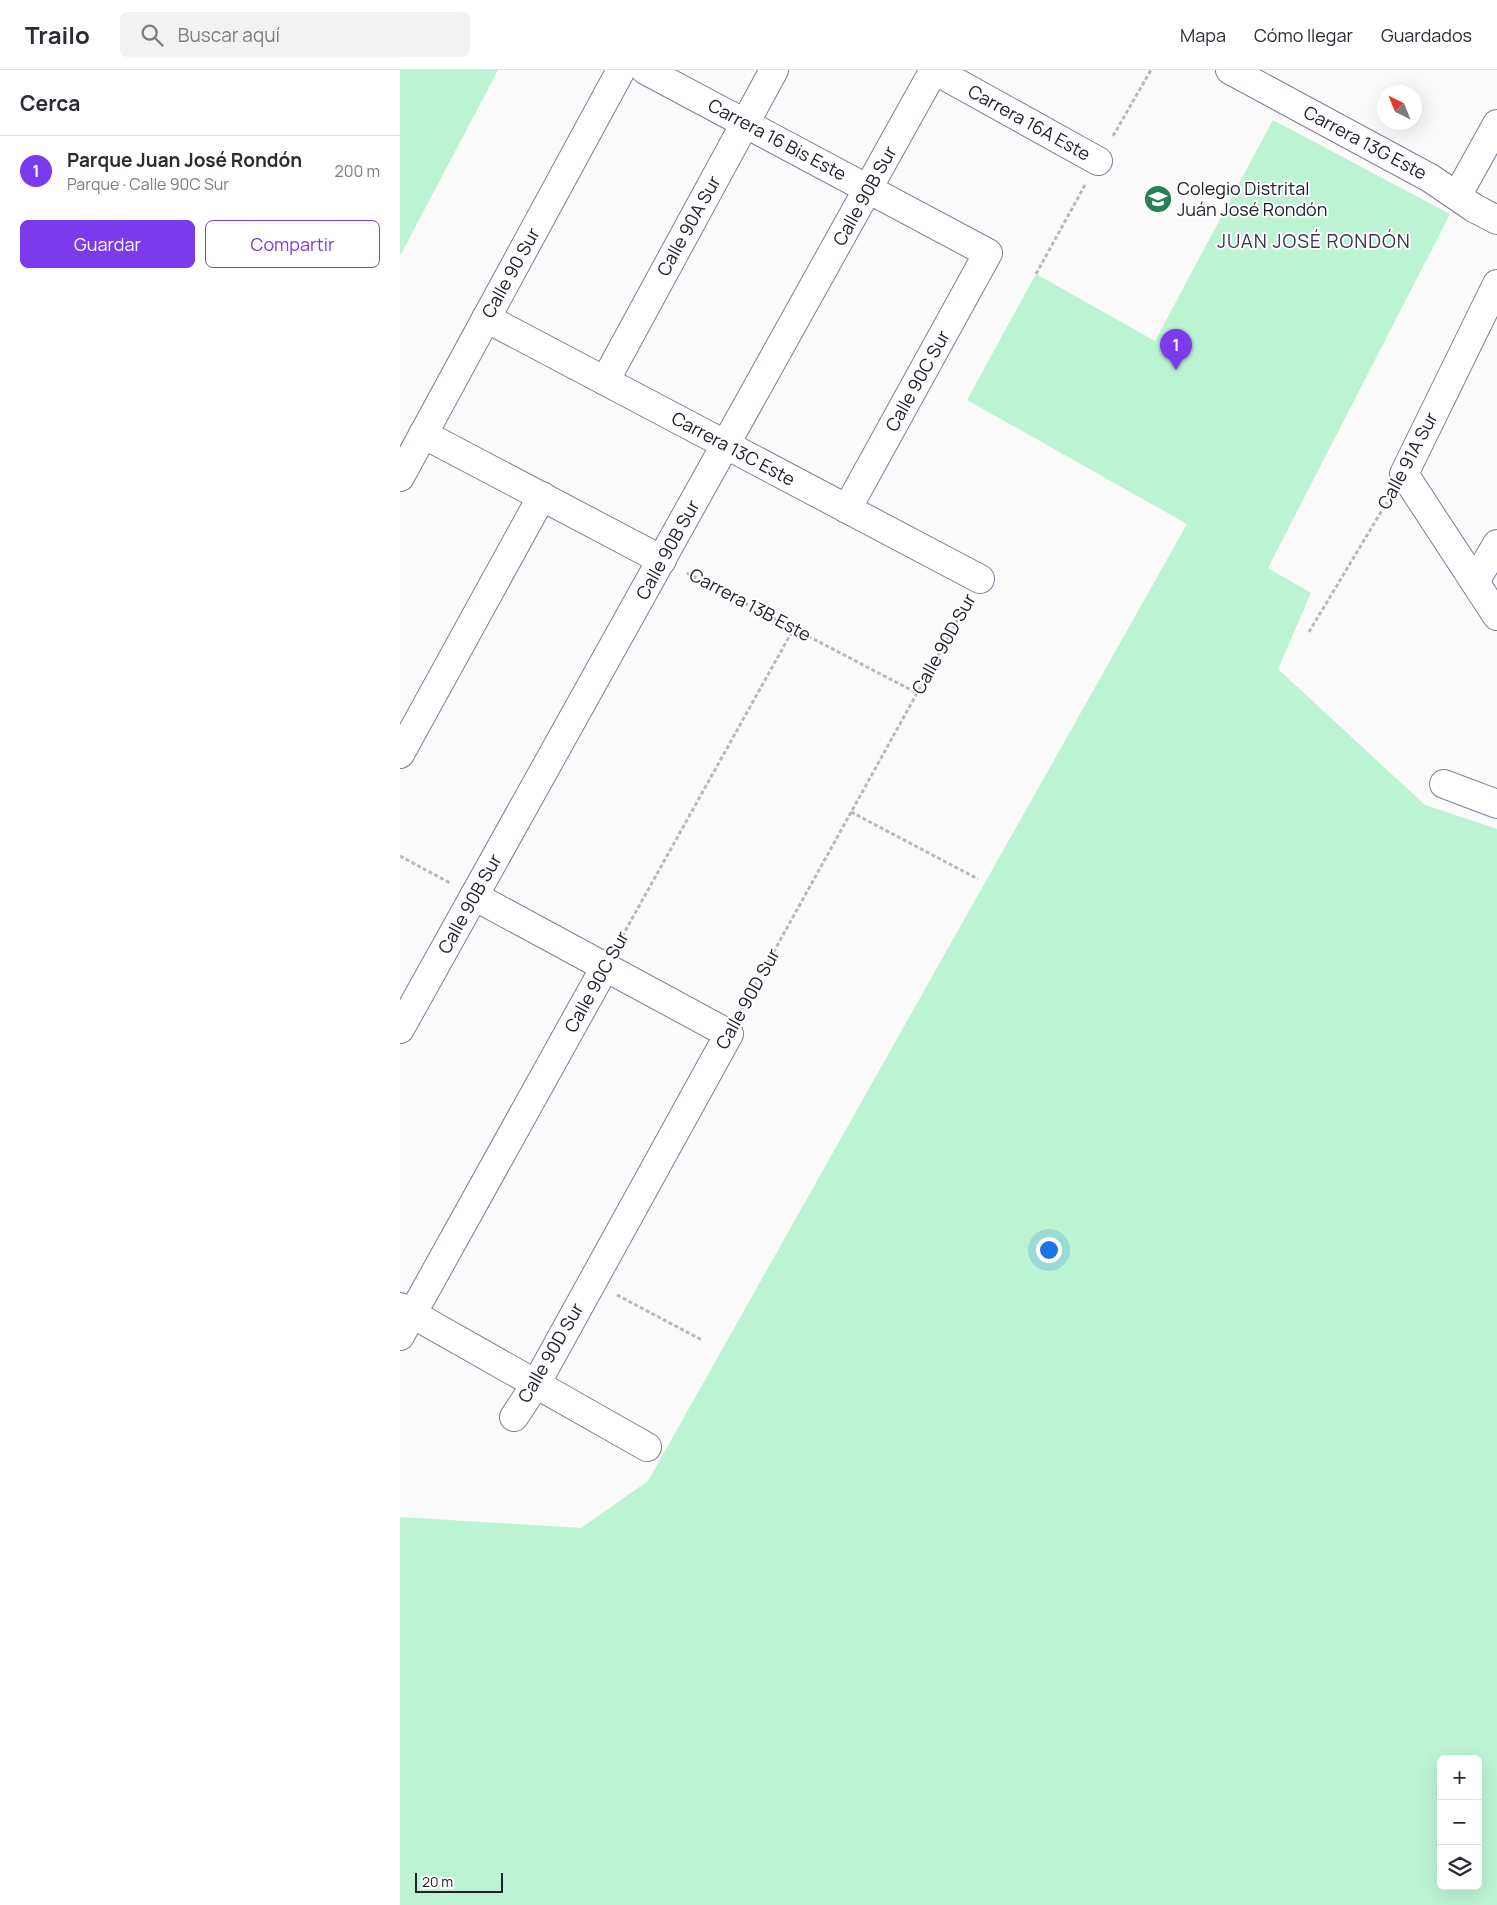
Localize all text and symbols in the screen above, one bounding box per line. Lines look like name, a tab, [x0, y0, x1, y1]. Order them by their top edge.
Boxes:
search box	[120, 12, 470, 57]
text: Trailo	[25, 18, 90, 51]
icon: search	[138, 21, 166, 49]
text: Buscar aquí	[178, 22, 280, 48]
text: Mapa	[1180, 23, 1226, 47]
text: Cómo llegar	[1254, 23, 1353, 47]
text: Guardados	[1381, 23, 1472, 47]
street label: Carrera 16A Este	[964, 79, 1095, 166]
north arrow	[1377, 85, 1422, 130]
text: Cerca	[20, 89, 80, 117]
street label: Carrera 16 Bis Este	[704, 93, 851, 186]
street label: Carrera 13G Este	[1300, 100, 1431, 185]
street label: Calle 90B Sur	[827, 141, 902, 250]
text: Parque Juan José Rondón	[67, 147, 302, 173]
text: 1	[32, 160, 40, 182]
text: 200 m	[335, 160, 380, 182]
street label: Calle 90A Sur	[651, 171, 726, 280]
text: Parque · Calle 90C Sur	[67, 173, 229, 195]
place label: Colegio Distrital Juán José Rondón	[1177, 176, 1327, 221]
school or university icon: Colegio Distrital Juán José Rondón	[1143, 184, 1173, 214]
button: Guardar	[20, 220, 195, 268]
button: Compartir	[205, 220, 380, 268]
street label: Calle 90 Sur	[476, 223, 545, 322]
district label: JUAN JOSÉ RONDÓN	[1217, 228, 1411, 254]
street label: Calle 90C Sur	[879, 325, 955, 435]
pin: 1	[1160, 329, 1192, 370]
street label: Carrera 13C Este	[668, 405, 799, 491]
street label: Calle 91A Sur	[1371, 407, 1443, 513]
street label: Calle 90B Sur	[630, 495, 705, 604]
street label: Carrera 13B Este	[685, 562, 816, 646]
street label: Calle 90D Sur	[906, 588, 981, 698]
street label: Calle 90B Sur	[432, 849, 507, 958]
street label: Calle 90C Sur	[558, 926, 634, 1036]
street label: Calle 90D Sur	[710, 943, 785, 1053]
your location	[1036, 1237, 1062, 1263]
street label: Calle 90D Sur	[512, 1298, 589, 1407]
map controls	[1437, 1755, 1482, 1890]
button: +	[1437, 1755, 1482, 1800]
button: −	[1437, 1800, 1482, 1845]
button: layers	[1437, 1845, 1482, 1890]
scale bar	[415, 1870, 502, 1893]
text: 20 m	[422, 1872, 453, 1891]

